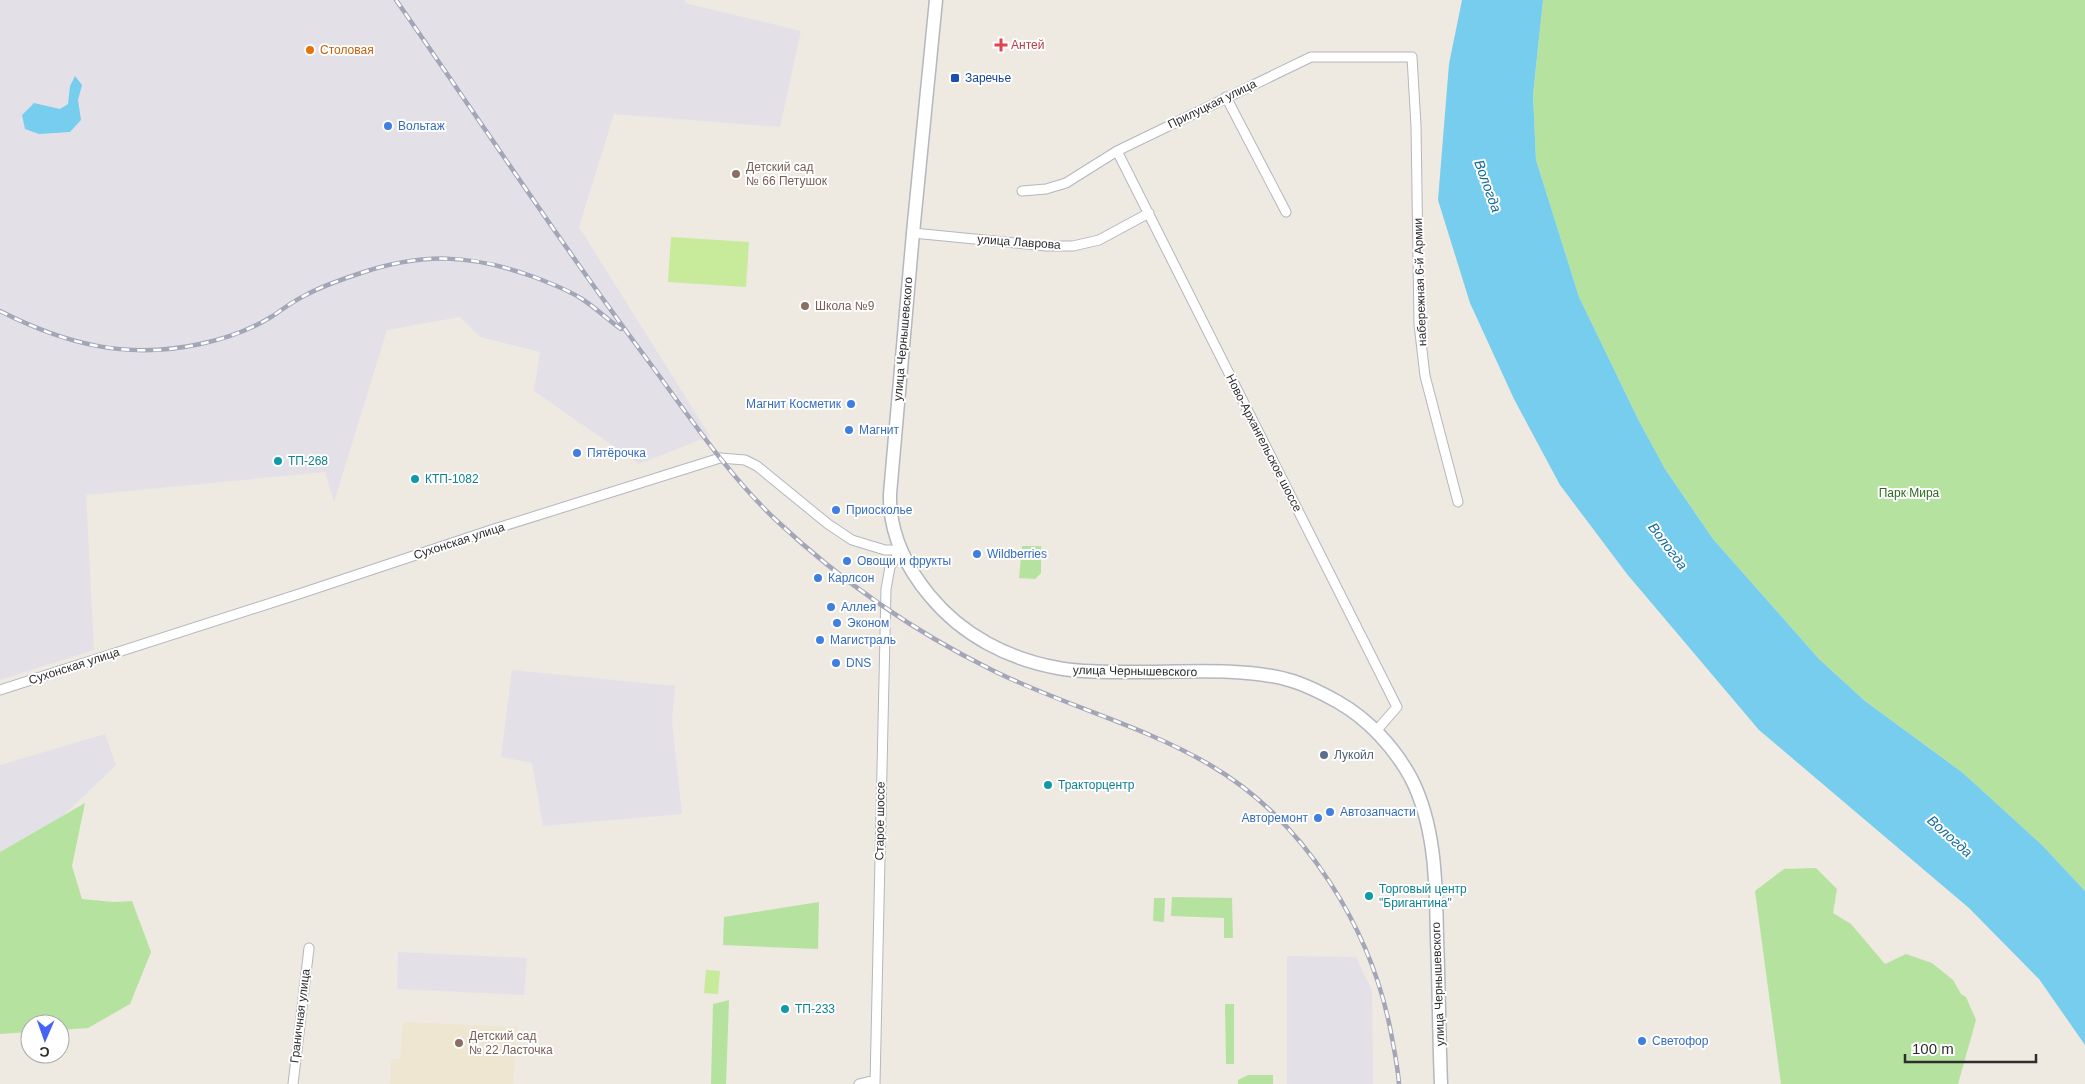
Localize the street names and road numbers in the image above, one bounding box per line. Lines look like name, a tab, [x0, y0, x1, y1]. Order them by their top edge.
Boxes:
street label: Прилуцкая улица	[1165, 76, 1259, 132]
street label: набережная 6-й Армии	[1411, 218, 1429, 346]
street label: улица Лаврова	[977, 232, 1061, 252]
street label: улица Чернышевского	[891, 276, 915, 402]
street label: Ново-Архангельское шоссе	[1223, 372, 1305, 514]
street label: Сухонская улица	[412, 520, 507, 562]
street label: Сухонская улица	[27, 645, 122, 687]
street label: улица Чернышевского	[1073, 663, 1198, 679]
street label: Старое шоссе	[872, 781, 888, 861]
street label: улица Чернышевского	[1429, 921, 1447, 1046]
street label: Граничная улица	[287, 968, 313, 1064]

